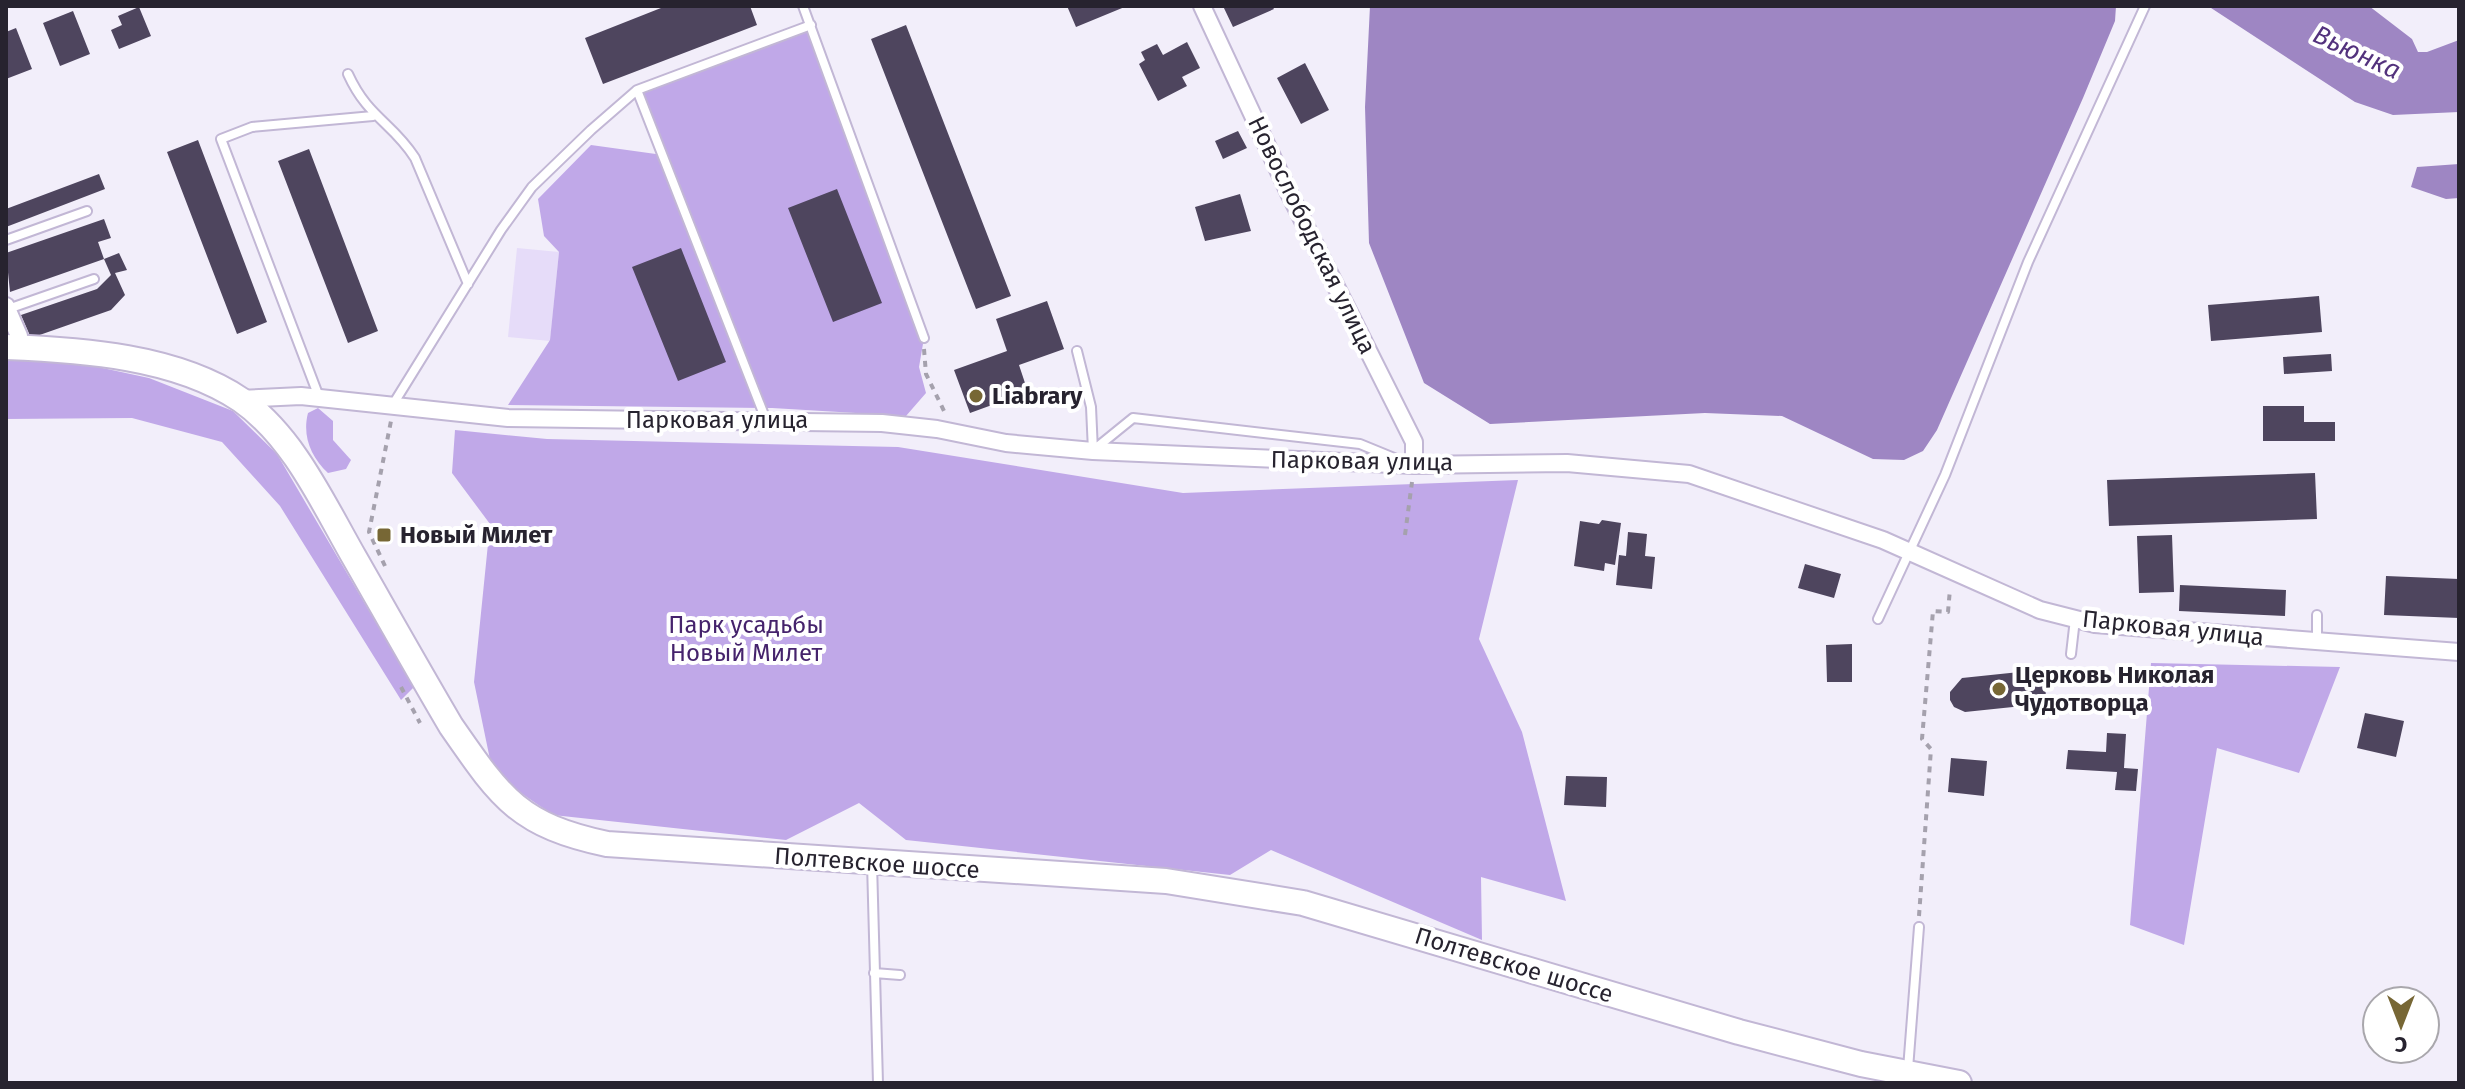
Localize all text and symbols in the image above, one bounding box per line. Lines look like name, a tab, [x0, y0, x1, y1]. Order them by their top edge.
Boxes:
water label: Вьюнка	[2308, 19, 2405, 86]
street label: Новослободская улица	[1242, 111, 1382, 359]
place label: Liabrary	[992, 382, 1083, 410]
marker: Liabrary	[967, 387, 985, 405]
street label: Парковая улица	[626, 406, 808, 434]
street label: Парковая улица	[1270, 445, 1454, 477]
place label: Новый Милет	[400, 521, 553, 549]
marker: Новый Милет	[375, 526, 393, 544]
street label: Парковая улица	[2081, 605, 2265, 651]
park label: Парк усадьбы Новый Милет	[668, 611, 824, 667]
place label: Церковь Николая Чудотворца	[2015, 661, 2214, 717]
marker: Церковь Николая Чудотворца	[1990, 680, 2008, 698]
street label: Полтевское шоссе	[773, 842, 981, 884]
street label: Полтевское шоссе	[1411, 922, 1617, 1008]
north arrow	[2361, 985, 2441, 1065]
text: С	[2394, 1031, 2407, 1058]

